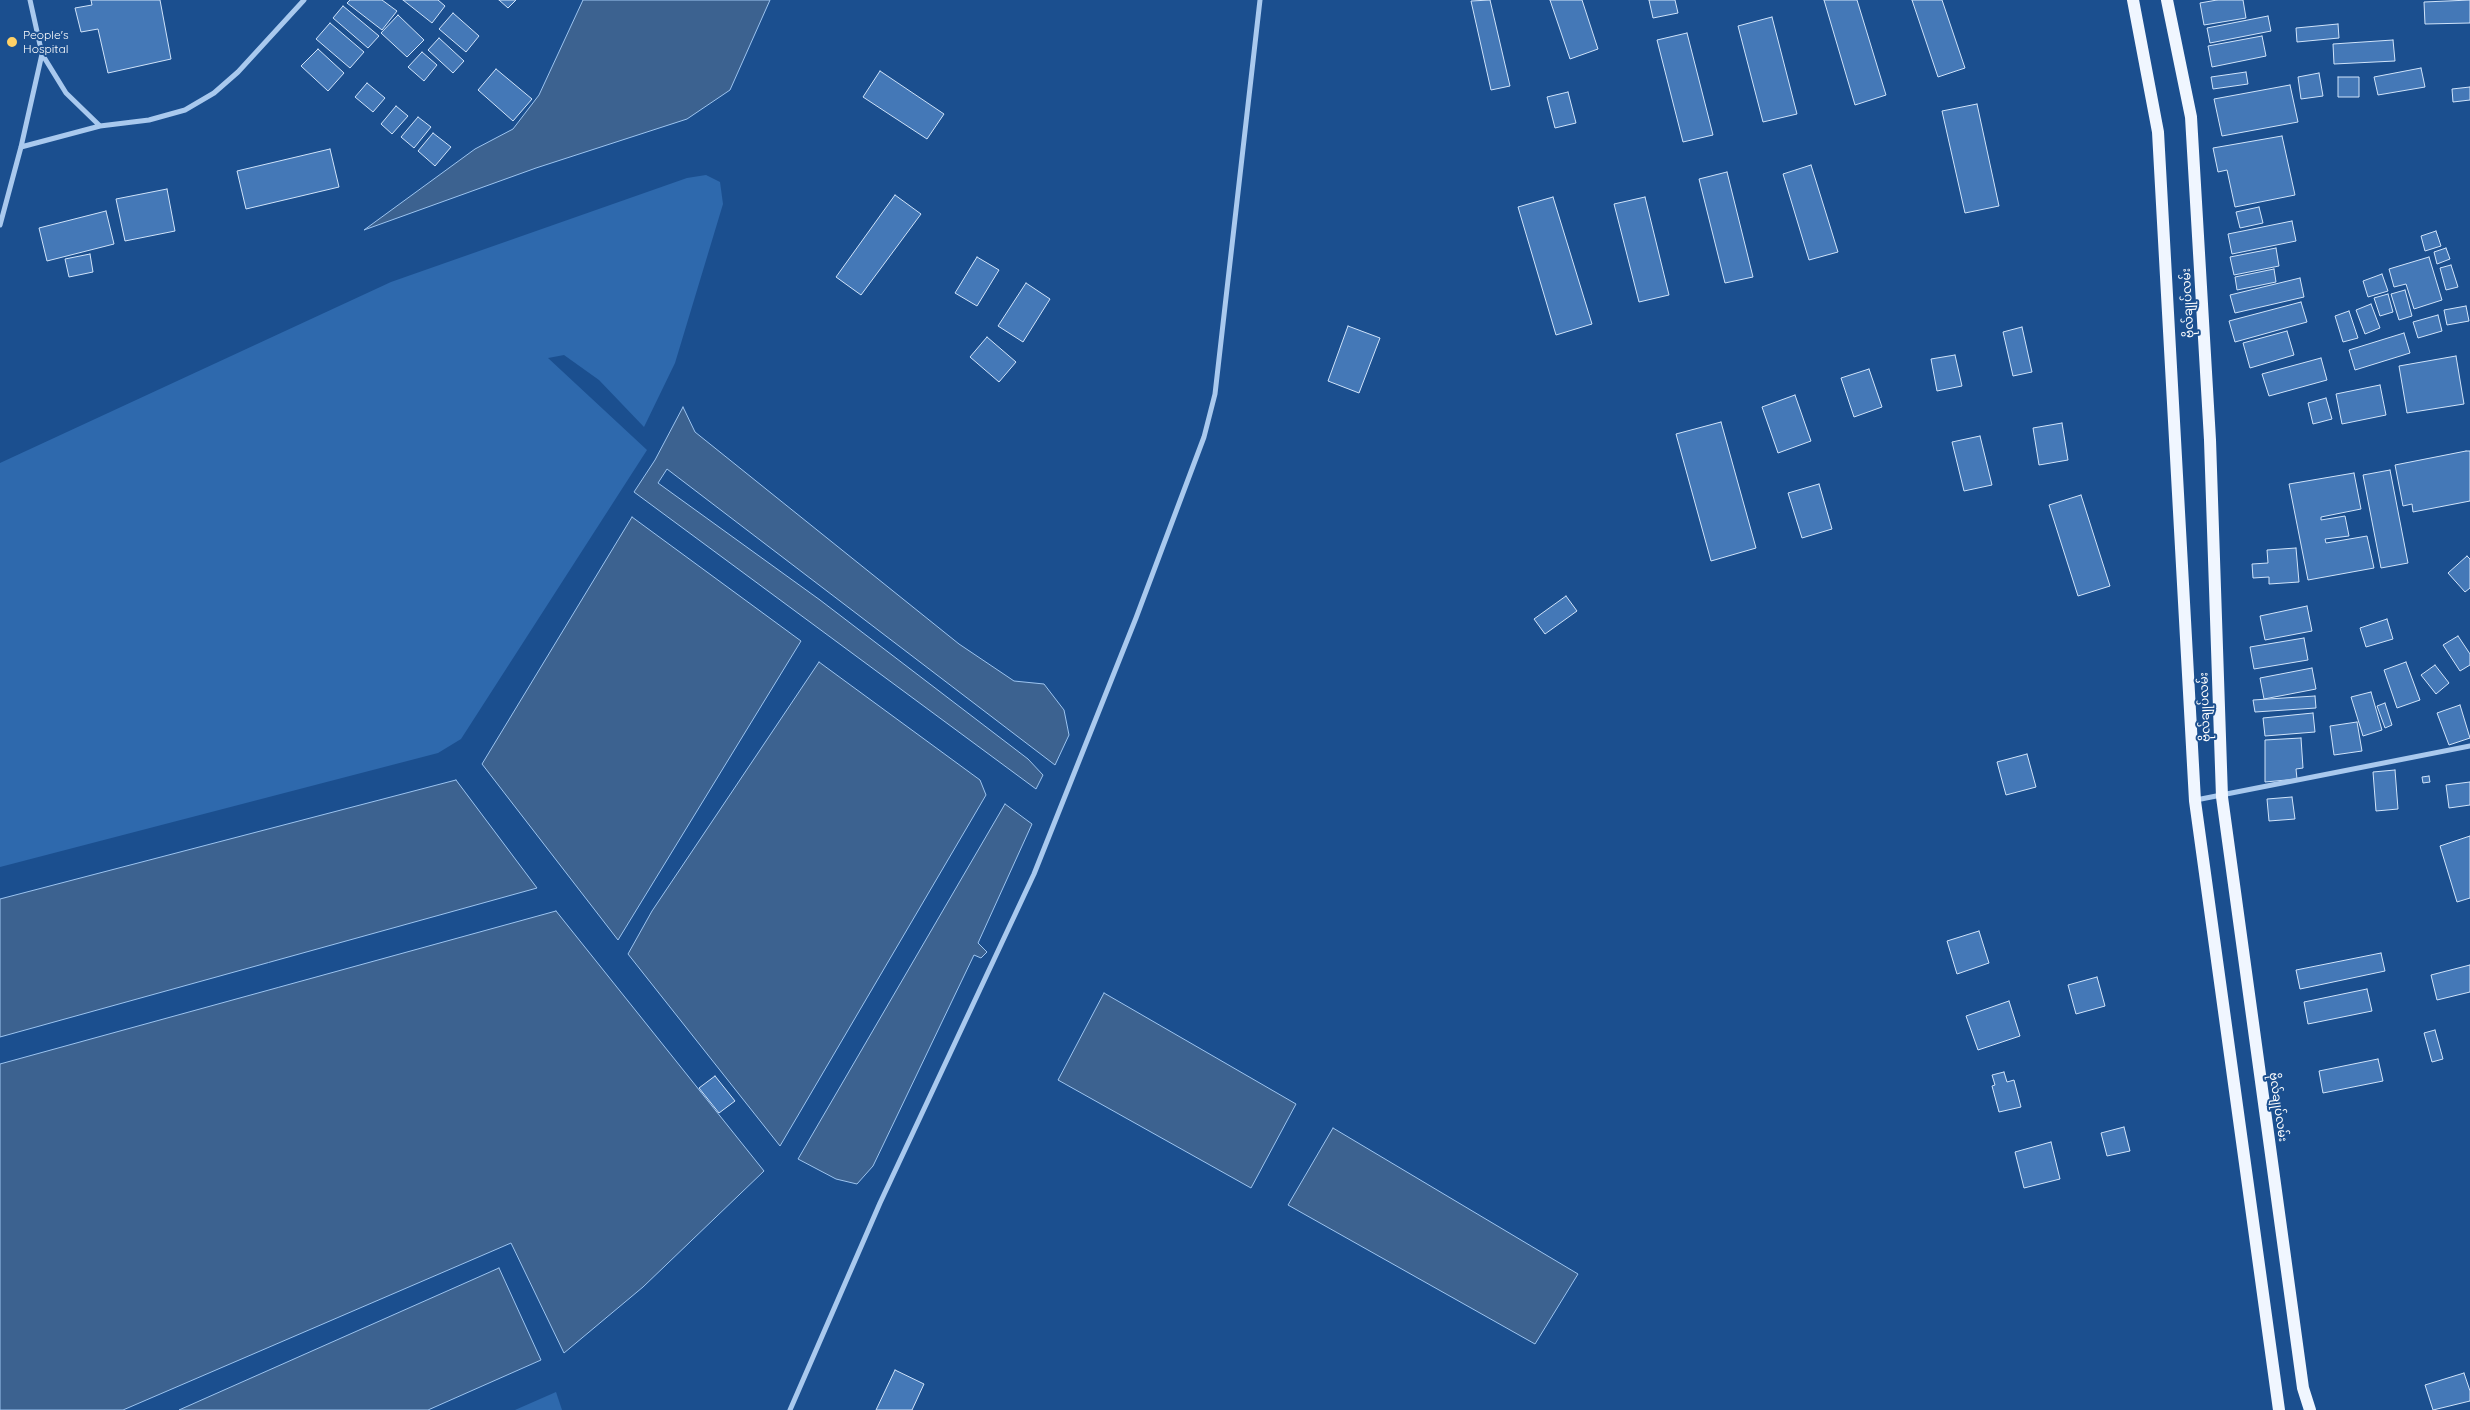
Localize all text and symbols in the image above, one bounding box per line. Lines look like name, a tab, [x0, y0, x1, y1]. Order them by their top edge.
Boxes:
place label: People's Hospital	[23, 28, 69, 56]
marker: People's Hospital	[5, 35, 19, 49]
street label: ဗိုလ်ချုပ်လမ်း	[2179, 268, 2197, 338]
street label: ဗိုလ်ချုပ်လမ်း	[2197, 672, 2213, 742]
street label: ဗိုလ်ချုပ်လမ်း	[2266, 1071, 2290, 1143]

